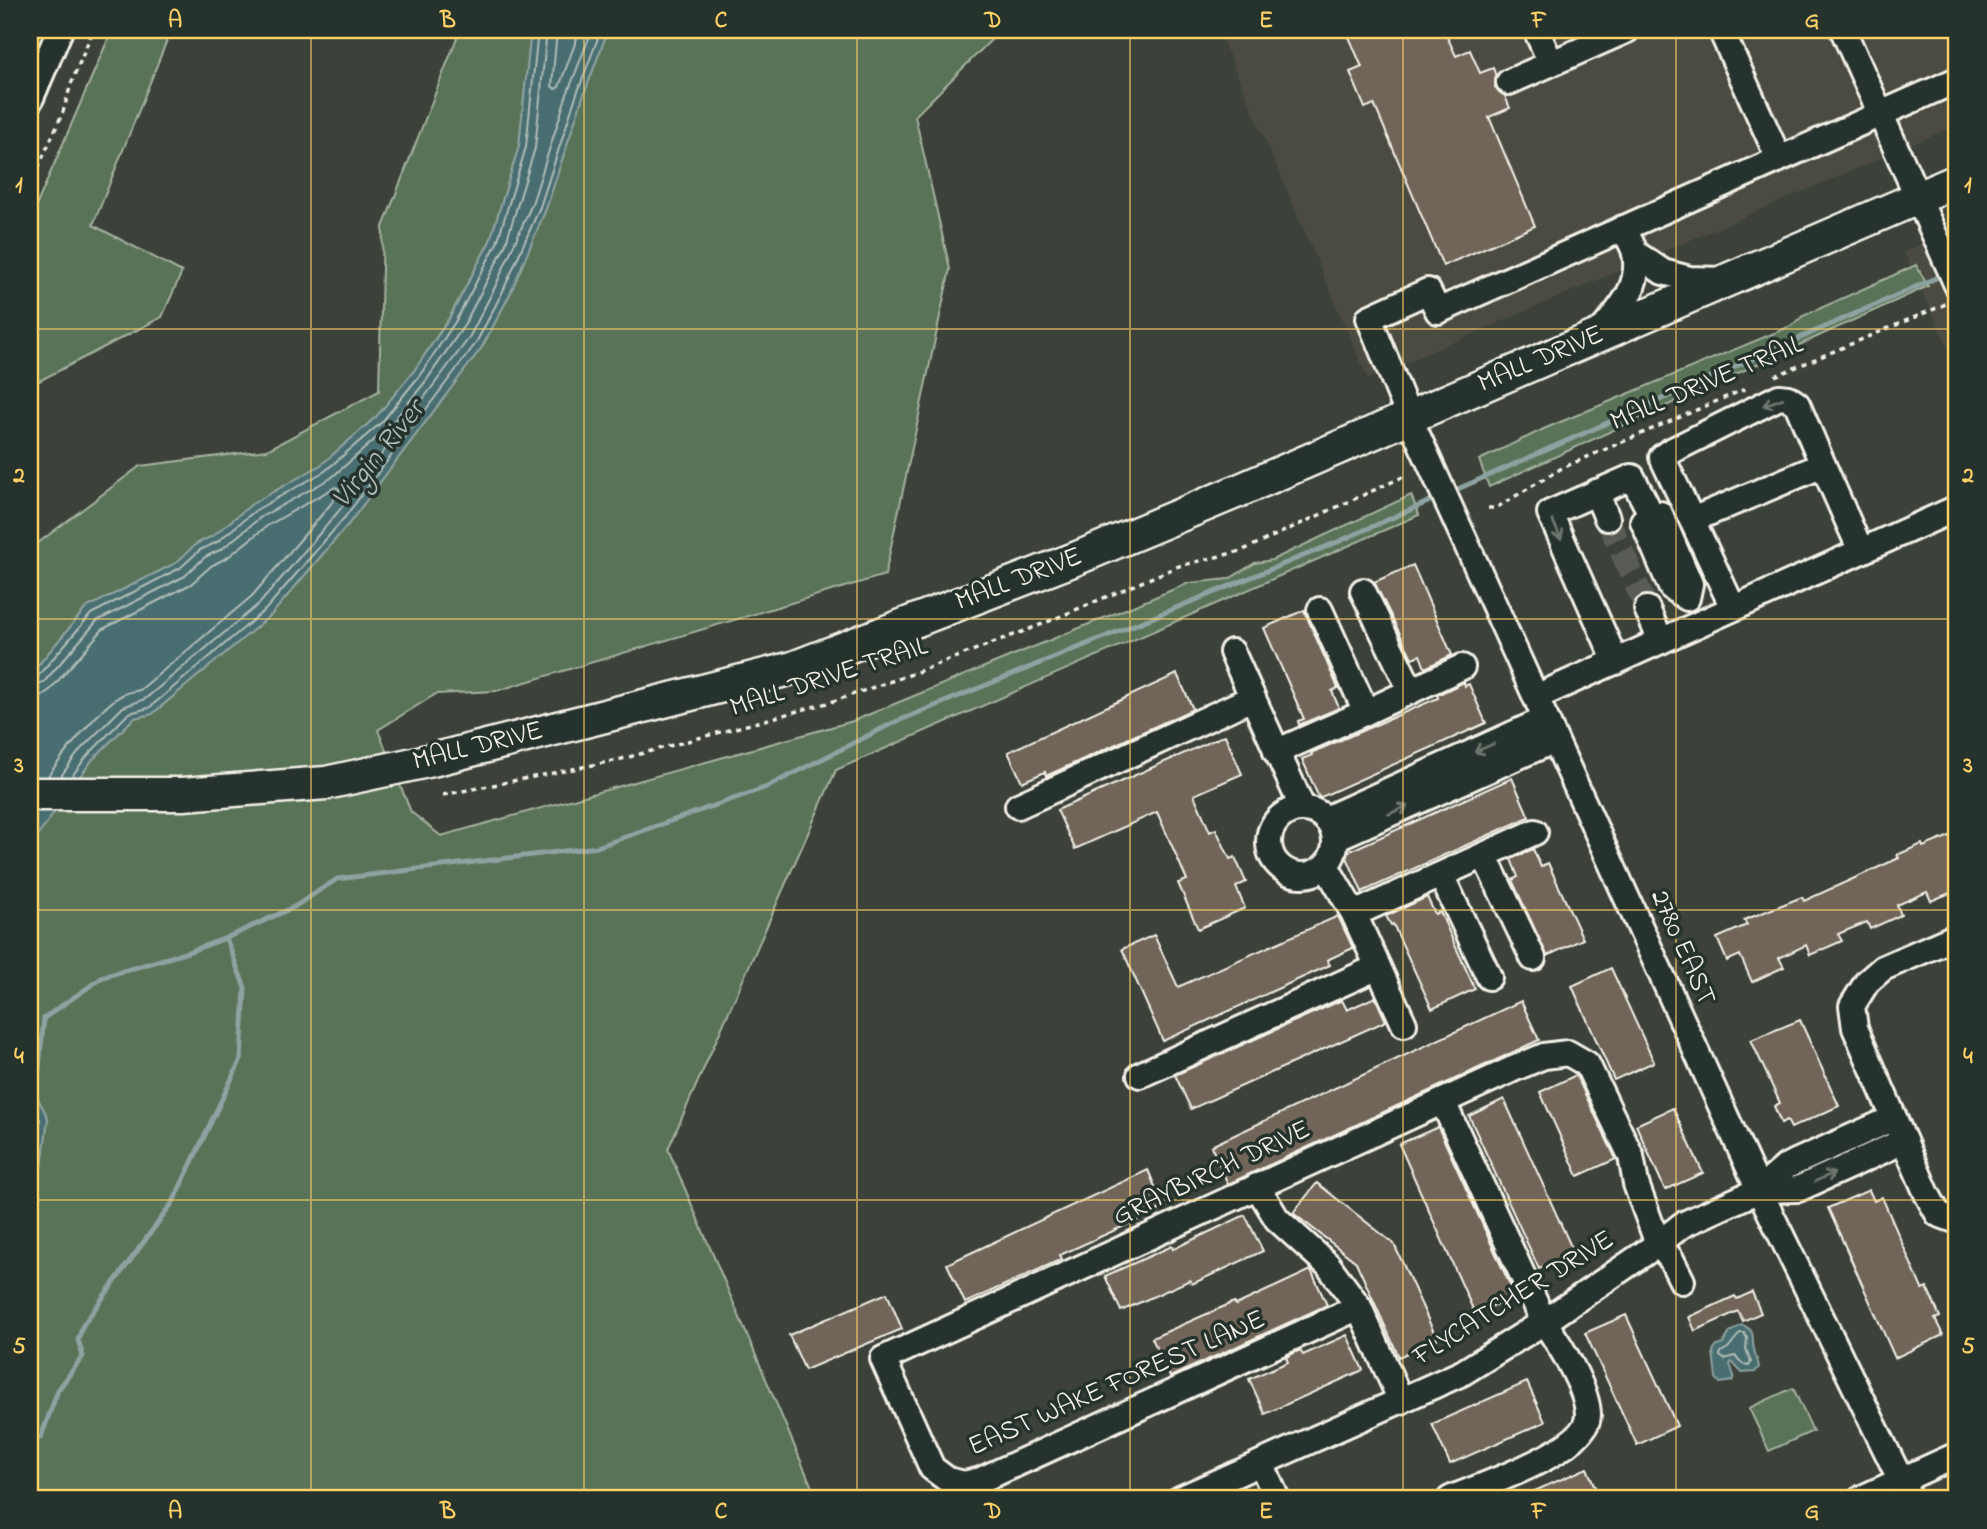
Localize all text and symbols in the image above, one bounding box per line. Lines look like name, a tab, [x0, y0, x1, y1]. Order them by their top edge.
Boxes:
text: A	[168, 5, 182, 38]
text: B	[439, 5, 456, 38]
text: C	[715, 5, 728, 38]
text: D	[984, 5, 1001, 38]
text: E	[1259, 5, 1273, 38]
text: F	[1531, 5, 1547, 38]
text: G	[1805, 5, 1819, 38]
text: 1	[15, 170, 23, 203]
text: 1	[1964, 170, 1972, 203]
street label: MALL DRIVE	[1472, 315, 1610, 405]
street label: MALL DRIVE TRAIL	[1604, 325, 1810, 443]
water label: Virgin River	[321, 388, 439, 519]
one-way arrow	[1763, 397, 1784, 409]
text: 2	[12, 460, 25, 493]
text: 2	[1961, 460, 1974, 493]
one-way arrow	[1551, 519, 1564, 541]
street label: MALL DRIVE	[950, 537, 1088, 623]
street label: MALL DRIVE TRAIL	[725, 627, 934, 729]
street label: MALL DRIVE	[409, 711, 547, 783]
one-way arrow	[1474, 741, 1495, 755]
text: 3	[13, 750, 24, 783]
text: 3	[1962, 750, 1973, 783]
one-way arrow	[1387, 803, 1408, 816]
street label: 2780 EAST	[1638, 883, 1726, 1013]
text: 4	[14, 1041, 24, 1074]
text: 4	[1963, 1041, 1973, 1074]
street label: GRAYBIRCH DRIVE	[1106, 1110, 1318, 1238]
one-way arrow	[1813, 1170, 1835, 1183]
street label: FLYCATCHER DRIVE	[1405, 1221, 1622, 1378]
street label: EAST WAKE FOREST LANE	[962, 1300, 1272, 1468]
text: 5	[12, 1331, 26, 1364]
text: 5	[1961, 1331, 1975, 1364]
text: A	[168, 1496, 182, 1529]
text: B	[439, 1496, 456, 1529]
text: C	[715, 1496, 728, 1529]
text: D	[984, 1496, 1001, 1529]
text: E	[1259, 1496, 1273, 1529]
text: F	[1531, 1496, 1547, 1529]
text: G	[1805, 1496, 1819, 1529]

